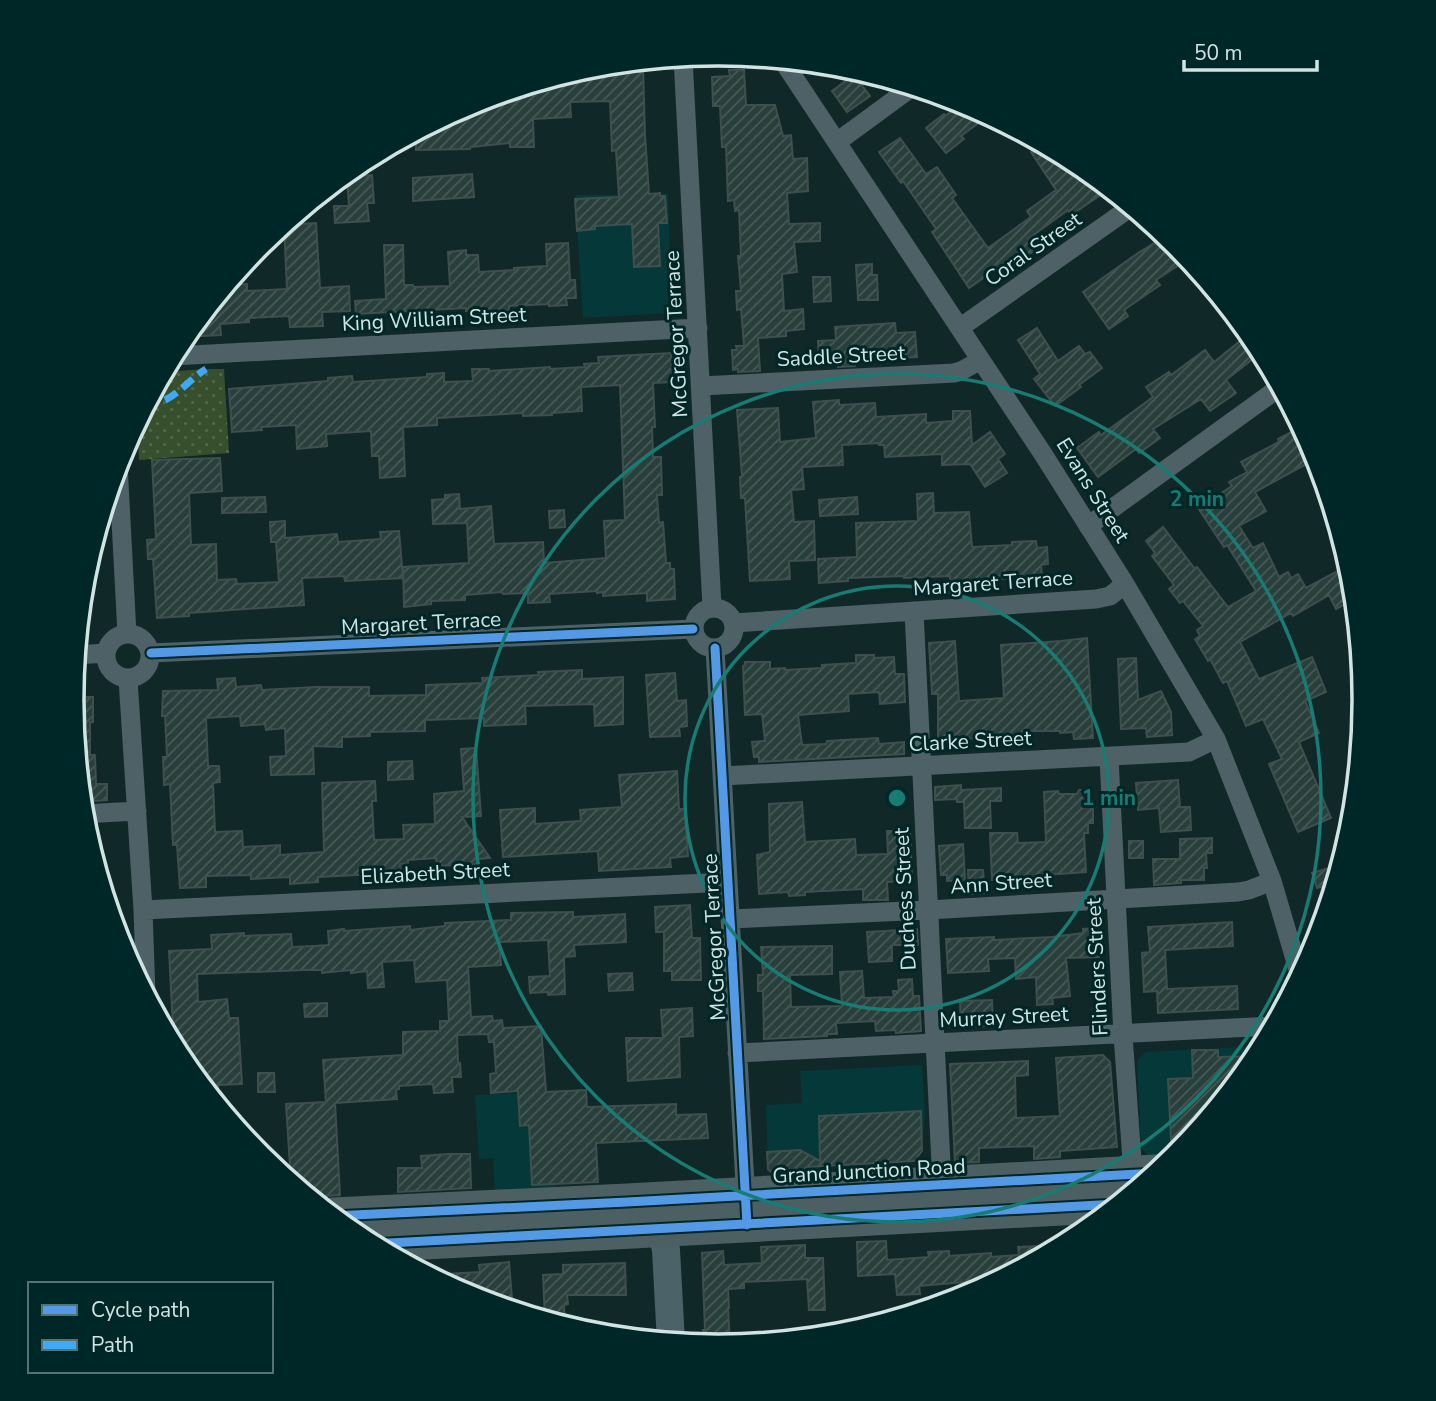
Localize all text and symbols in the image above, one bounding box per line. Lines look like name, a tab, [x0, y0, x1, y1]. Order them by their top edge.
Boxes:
scale bar	[1184, 28, 1317, 72]
text: 50 m	[1194, 39, 1243, 67]
street label: Coral Street	[979, 205, 1088, 293]
street label: McGregor Terrace	[658, 250, 694, 418]
street label: King William Street	[341, 300, 528, 338]
street label: Saddle Street	[776, 339, 907, 373]
street label: Evans Street	[1050, 432, 1137, 548]
text: 2 min	[1170, 485, 1224, 513]
street label: Margaret Terrace	[912, 563, 1074, 603]
street label: Margaret Terrace	[340, 605, 502, 641]
street label: Clarke Street	[908, 724, 1033, 758]
text: 1 min	[1082, 784, 1136, 812]
centre of rings	[885, 786, 909, 810]
street label: Duchess Street	[887, 826, 923, 971]
street label: McGregor Terrace	[696, 853, 732, 1021]
street label: Elizabeth Street	[360, 855, 511, 891]
street label: Ann Street	[949, 865, 1053, 901]
street label: Flinders Street	[1079, 897, 1115, 1037]
street label: Murray Street	[939, 1000, 1070, 1034]
street label: Grand Junction Road	[772, 1152, 966, 1190]
legend	[28, 1282, 273, 1373]
text: Cycle path	[91, 1296, 190, 1324]
text: Path	[91, 1331, 134, 1359]

